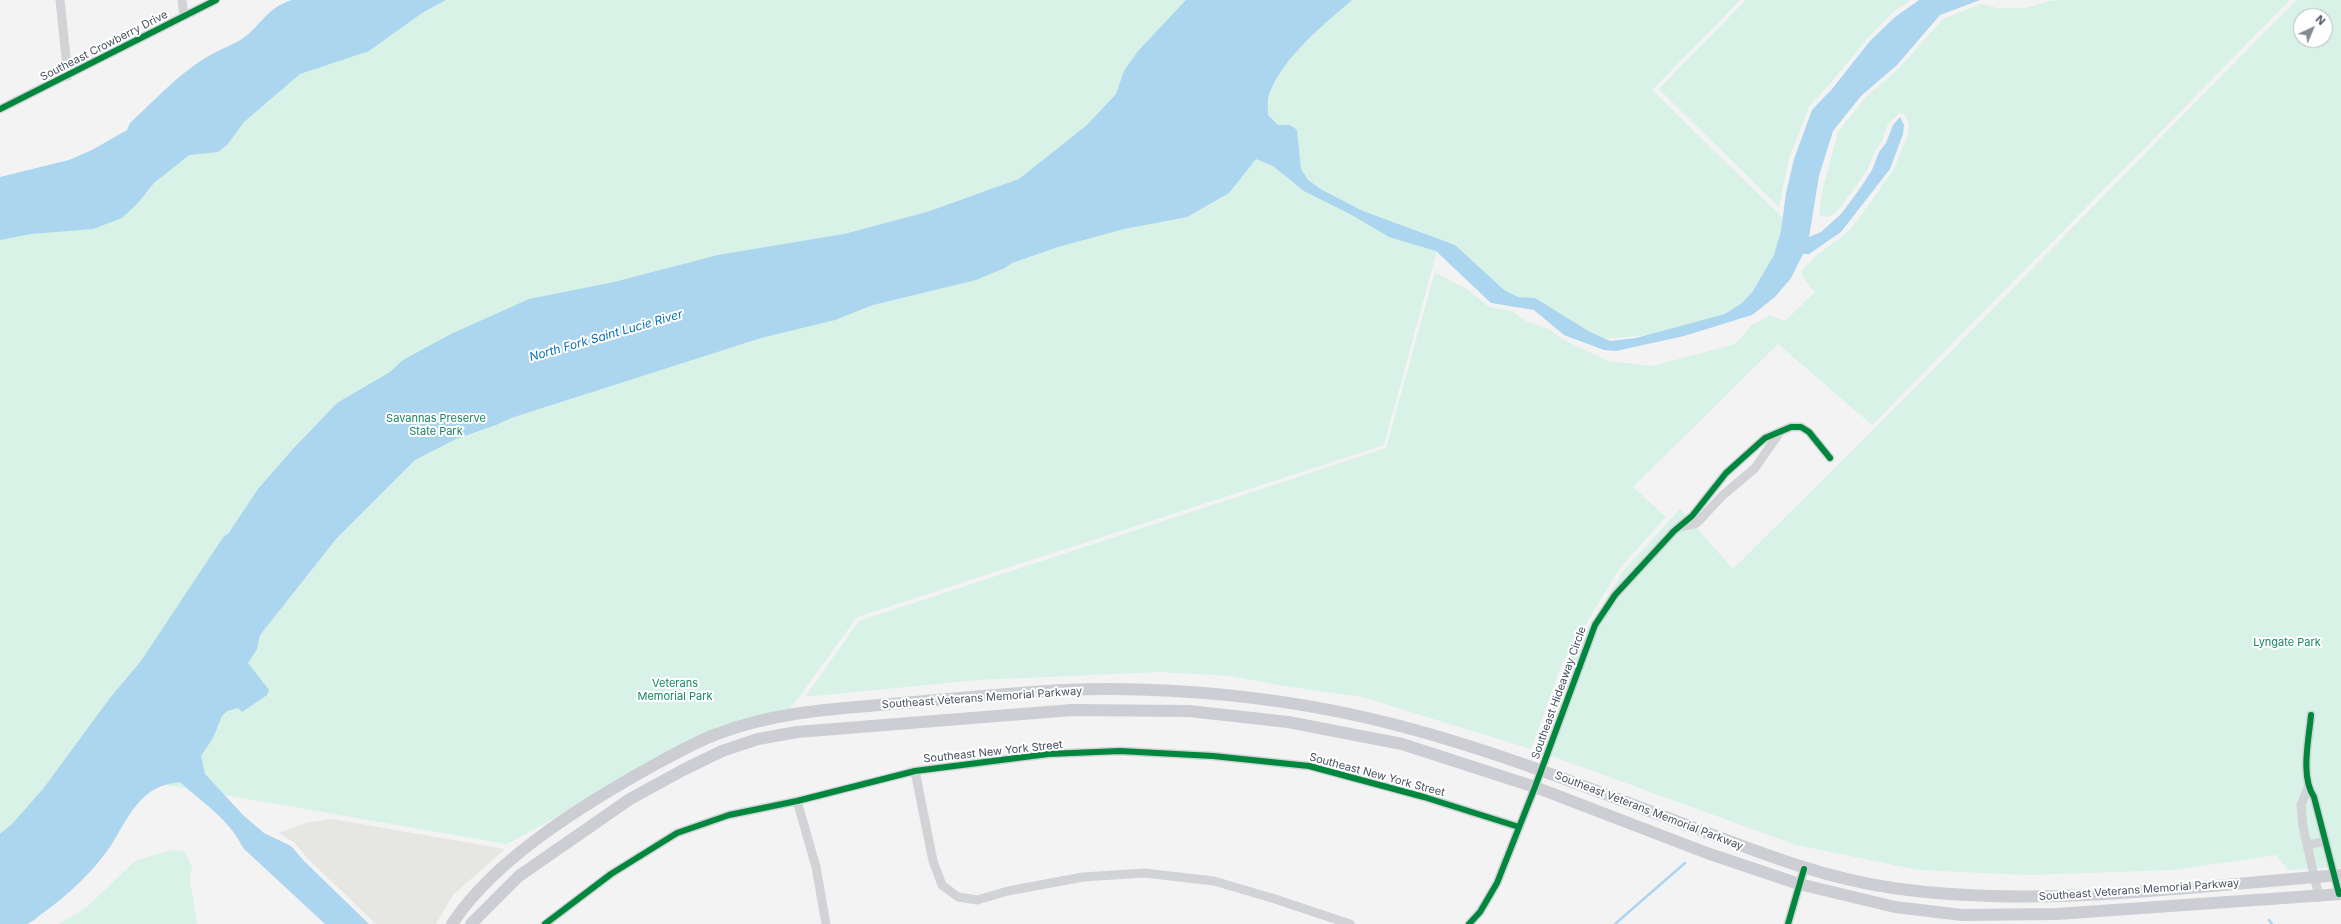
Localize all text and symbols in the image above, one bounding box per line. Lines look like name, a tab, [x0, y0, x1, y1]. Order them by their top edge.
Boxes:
street label: Southeast Crowberry Drive	[38, 8, 170, 84]
north arrow	[2293, 8, 2333, 48]
text: N	[2313, 12, 2329, 28]
water label: North Fork Saint Lucie River	[528, 307, 684, 365]
park label: Savannas Preserve State Park	[386, 412, 486, 438]
street label: Southeast Hideaway Circle	[1529, 625, 1589, 761]
park label: Lyngate Park	[2253, 636, 2321, 650]
park label: Veterans Memorial Park	[637, 677, 713, 703]
street label: Southeast Veterans Memorial Parkway	[881, 684, 1083, 712]
street label: Southeast New York Street	[923, 738, 1063, 766]
street label: Southeast New York Street	[1308, 751, 1446, 799]
street label: Southeast Veterans Memorial Parkway	[1553, 769, 1745, 853]
street label: Southeast Veterans Memorial Parkway	[2038, 876, 2240, 904]

